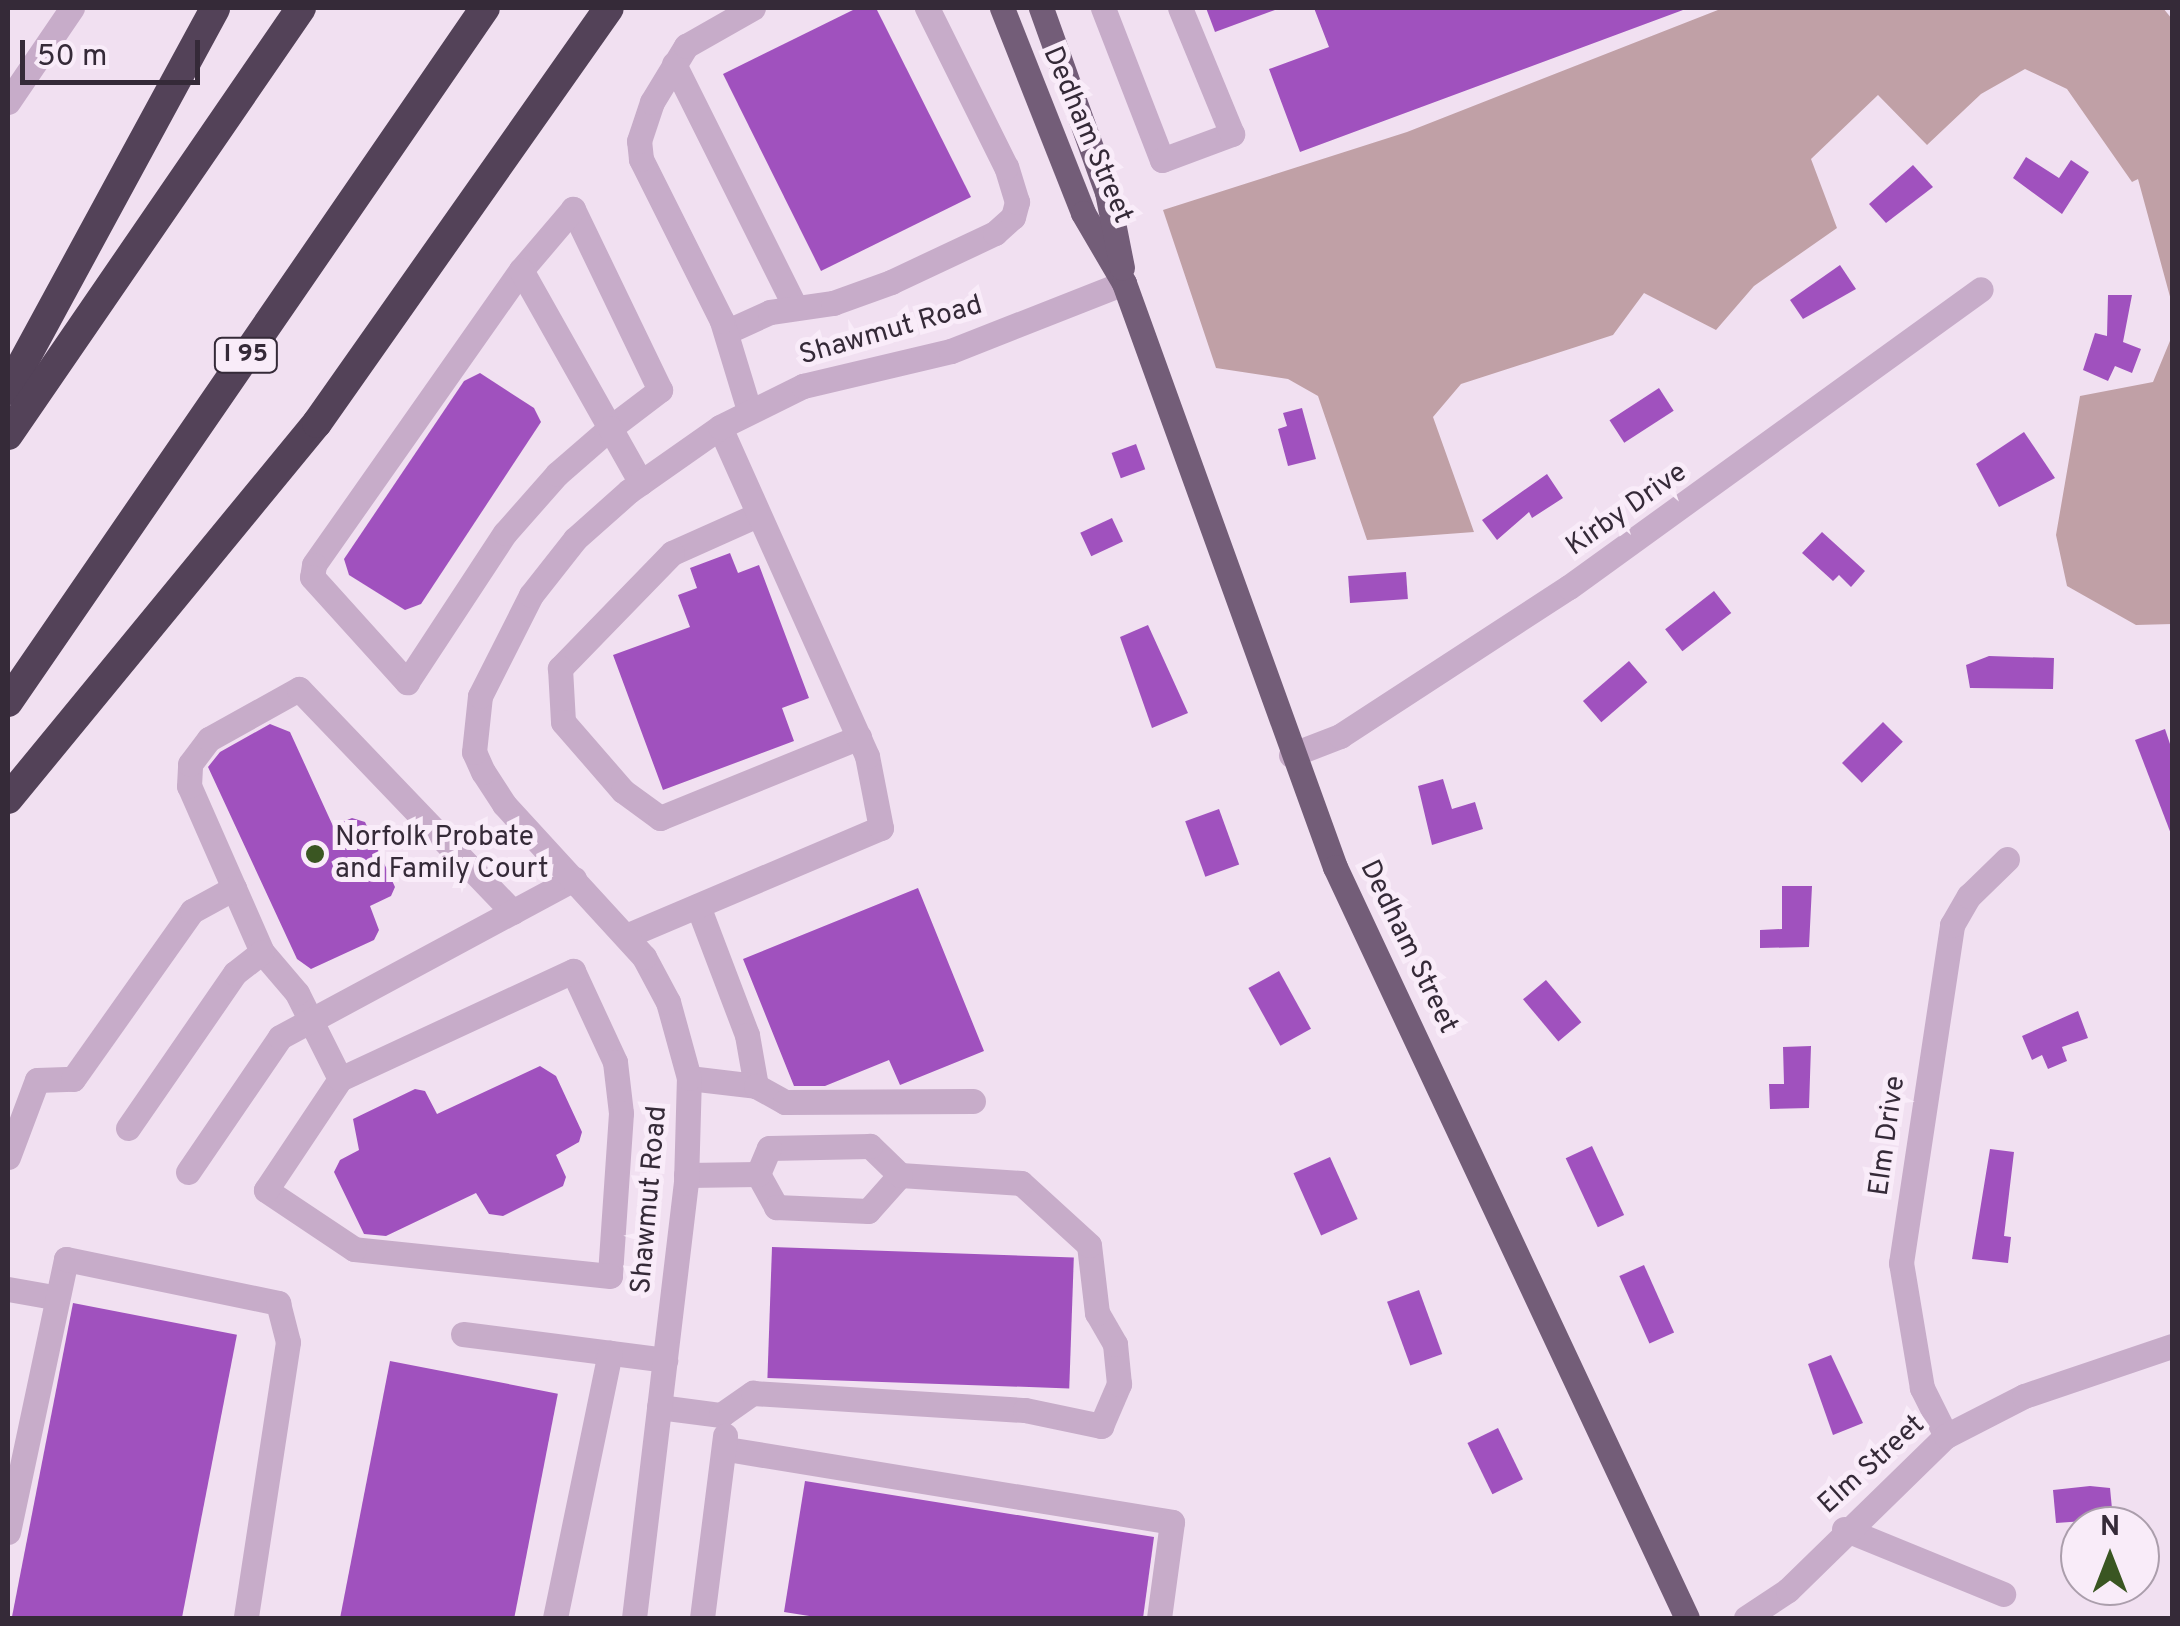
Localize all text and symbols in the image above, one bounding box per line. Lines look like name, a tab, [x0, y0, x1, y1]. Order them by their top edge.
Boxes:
scale bar	[25, 20, 205, 82]
text: 50 m	[37, 39, 107, 76]
street label: Dedham Street	[1035, 42, 1139, 228]
street label: Shawmut Road	[796, 289, 986, 373]
road number: I 95	[214, 335, 278, 375]
street label: Kirby Drive	[1560, 456, 1694, 564]
place label: Norfolk Probate and Family Court	[335, 821, 548, 887]
marker: Norfolk Probate and Family Court	[304, 843, 326, 865]
street label: Dedham Street	[1352, 855, 1464, 1039]
street label: Elm Drive	[1863, 1074, 1913, 1198]
street label: Shawmut Road	[625, 1105, 675, 1295]
street label: Elm Street	[1812, 1409, 1932, 1521]
north arrow	[2060, 1506, 2160, 1606]
text: N	[2100, 1510, 2120, 1546]

